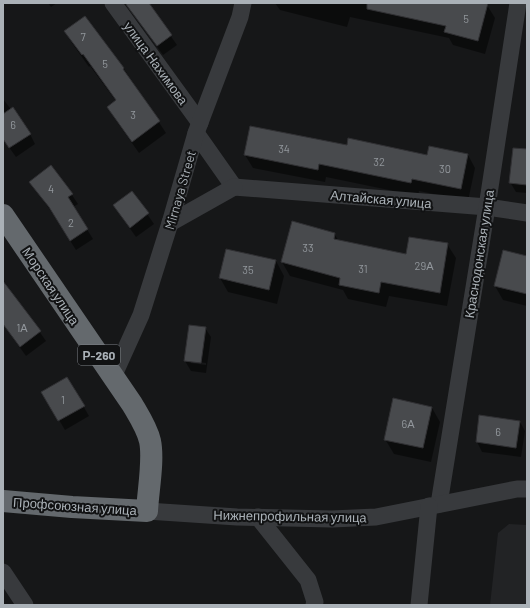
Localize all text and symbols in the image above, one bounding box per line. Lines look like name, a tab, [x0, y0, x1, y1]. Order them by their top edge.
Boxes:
house number: 5	[463, 12, 469, 25]
street label: улица Нахимова	[120, 18, 192, 108]
house number: 7	[80, 30, 86, 43]
house number: 5	[102, 57, 108, 70]
house number: 3	[130, 108, 136, 121]
house number: 6	[10, 118, 16, 131]
house number: 34	[278, 142, 290, 155]
street label: Mirnaya Street	[161, 149, 199, 231]
house number: 32	[373, 155, 385, 168]
house number: 30	[439, 162, 451, 175]
house number: 4	[48, 182, 54, 195]
street label: Алтайская улица	[330, 187, 433, 211]
street label: Краснодонская улица	[461, 188, 497, 319]
house number: 2	[68, 216, 74, 229]
house number: 33	[302, 241, 314, 254]
street label: Морская улица	[19, 244, 83, 329]
house number: 29А	[415, 259, 434, 272]
house number: 31	[358, 262, 368, 275]
house number: 35	[242, 263, 254, 276]
house number: 1А	[16, 321, 28, 334]
road number: Р-260	[78, 345, 120, 365]
house number: 1	[61, 393, 65, 406]
house number: 6А	[401, 417, 415, 430]
house number: 6	[495, 425, 501, 438]
street label: Профсоюзная улица	[13, 494, 138, 518]
street label: Нижнепрофильная улица	[213, 507, 368, 525]

